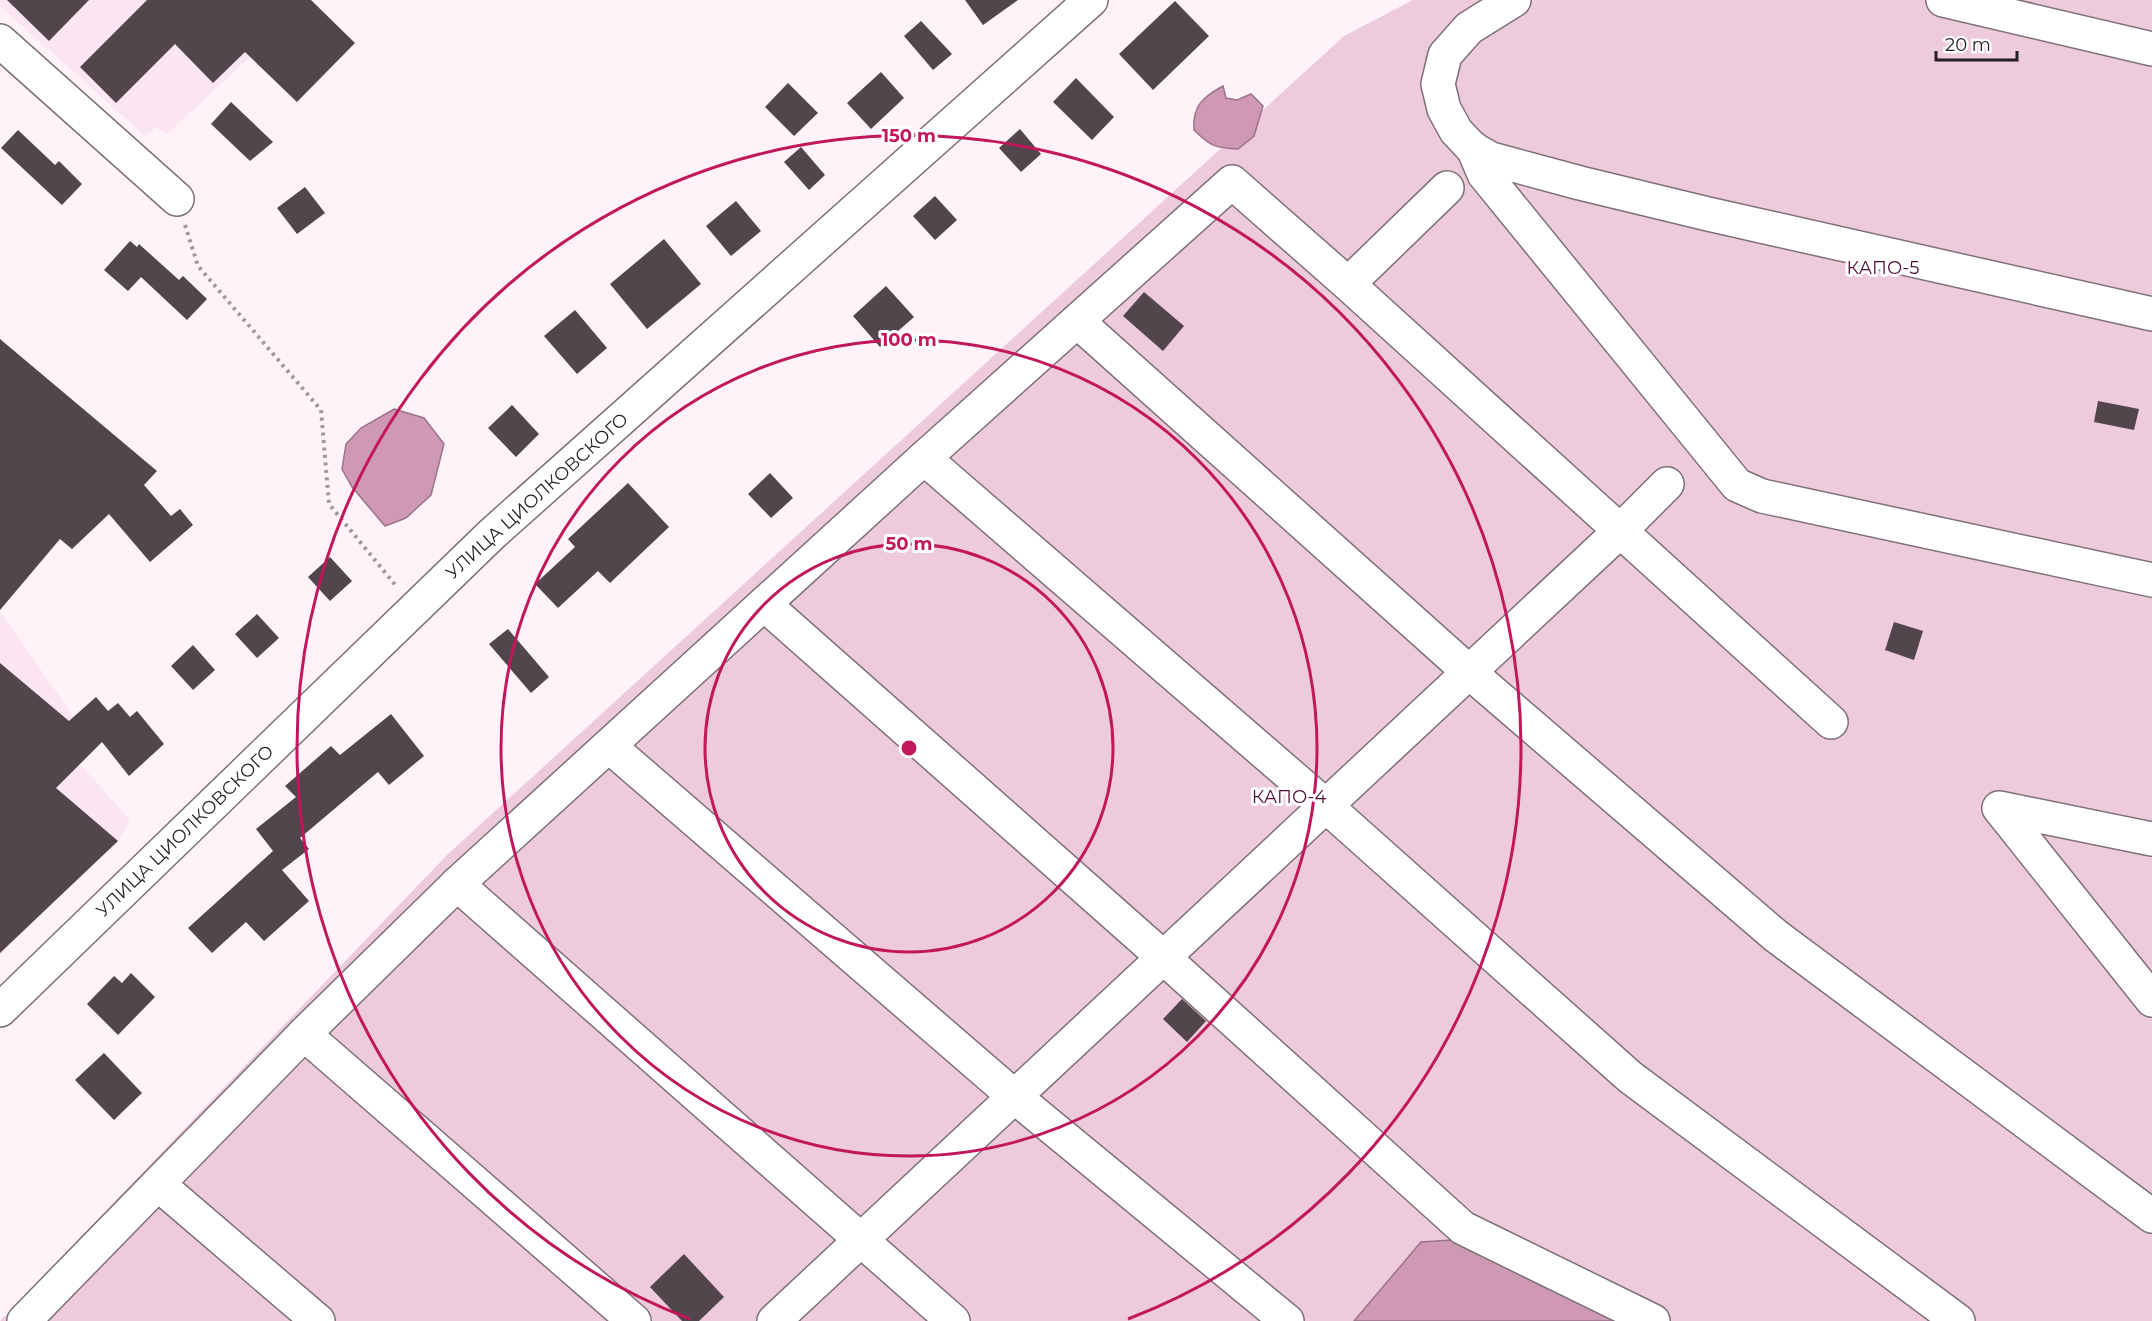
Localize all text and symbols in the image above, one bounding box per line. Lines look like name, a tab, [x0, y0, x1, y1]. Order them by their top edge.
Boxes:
scale bar	[1936, 24, 2017, 62]
text: 20 m	[1945, 34, 1991, 56]
text: 150 m	[882, 125, 936, 147]
park label: КАПО-5	[1847, 257, 1919, 279]
text: 100 m	[881, 329, 937, 351]
street label: УЛИЦА ЦИОЛКОВСКОГО	[441, 408, 633, 584]
text: 50 m	[886, 533, 932, 555]
centre of rings	[899, 738, 919, 758]
street label: УЛИЦА ЦИОЛКОВСКОГО	[92, 740, 278, 922]
park label: КАПО-4	[1252, 786, 1326, 808]

